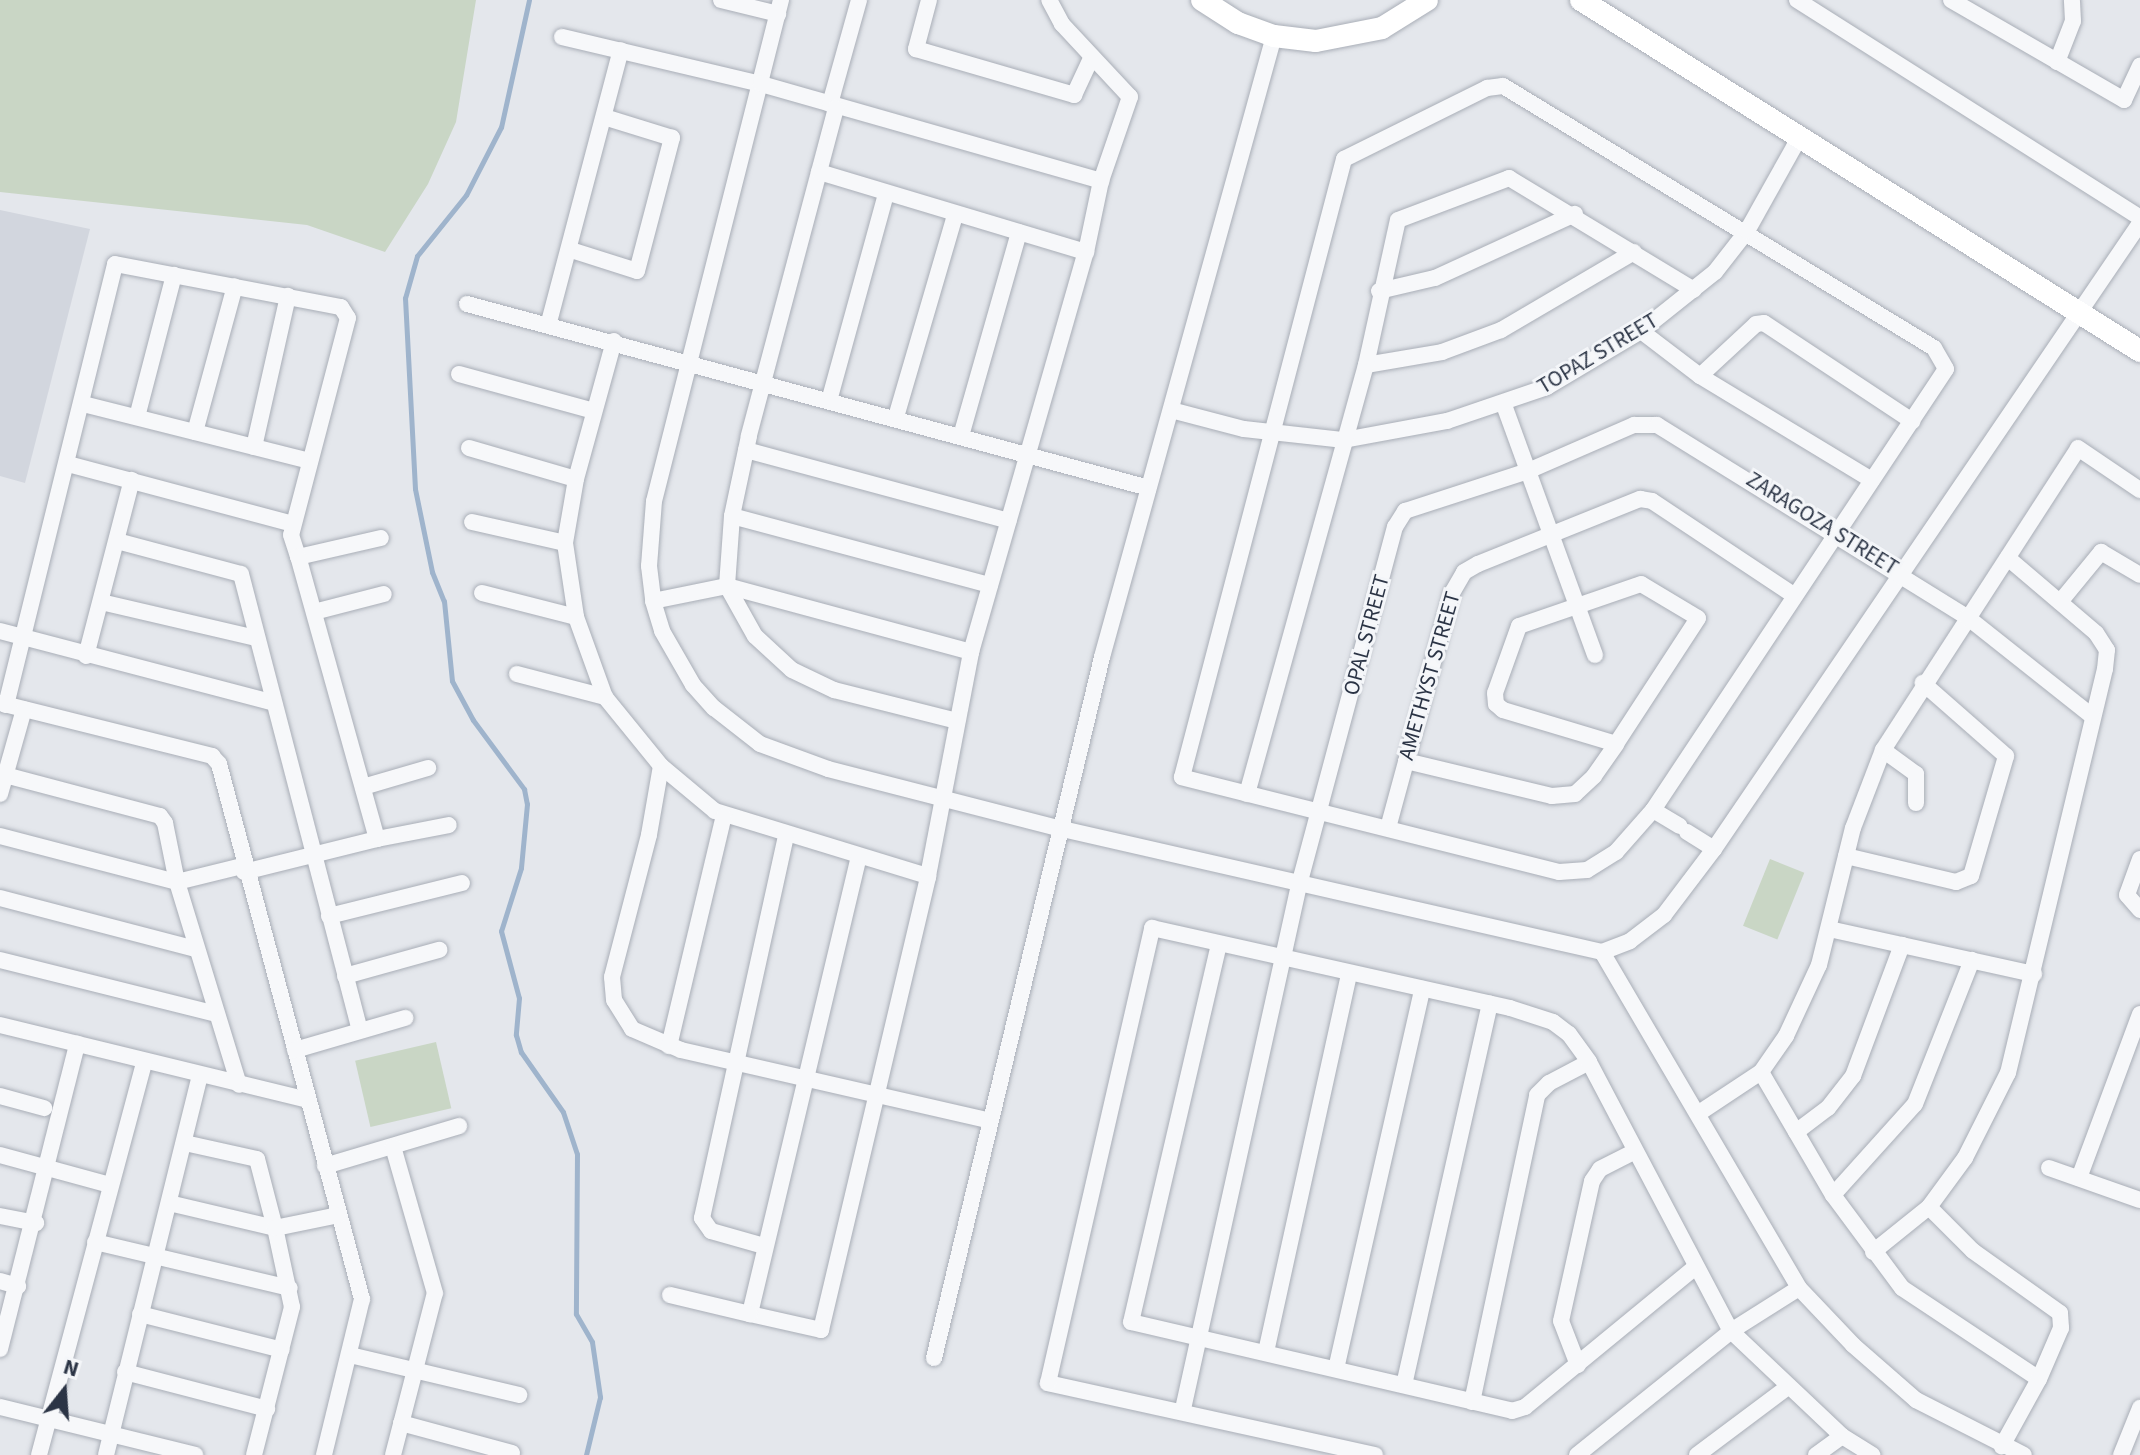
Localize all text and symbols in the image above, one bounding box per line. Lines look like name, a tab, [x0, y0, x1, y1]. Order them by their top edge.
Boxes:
street label: TOPAZ STREET	[1533, 308, 1663, 400]
street label: ZARAGOZA STREET	[1741, 467, 1903, 581]
street label: OPAL STREET	[1338, 572, 1396, 698]
street label: AMETHYST STREET	[1393, 589, 1467, 763]
north arrow	[24, 1351, 104, 1431]
text: N	[59, 1351, 83, 1385]

